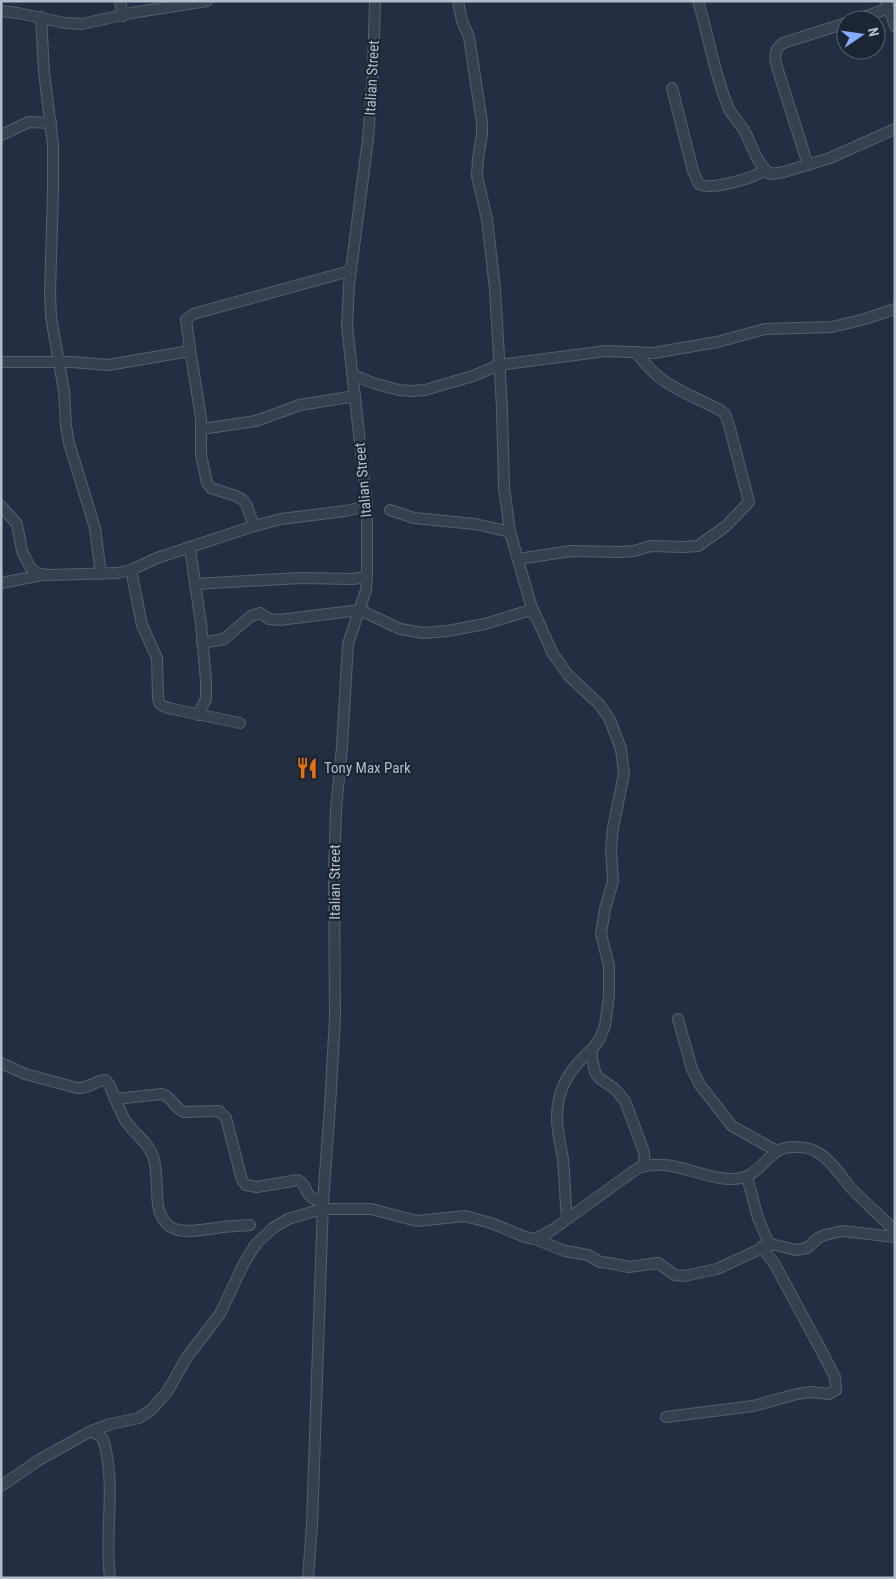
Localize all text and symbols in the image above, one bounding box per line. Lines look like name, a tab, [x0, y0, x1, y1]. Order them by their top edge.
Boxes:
north arrow	[836, 10, 886, 60]
text: N	[865, 26, 882, 38]
street label: Italian Street	[361, 40, 383, 116]
street label: Italian Street	[351, 442, 375, 518]
restaurant icon: Tony Max Park	[294, 755, 320, 781]
place label: Tony Max Park	[324, 759, 411, 777]
street label: Italian Street	[326, 844, 344, 920]

